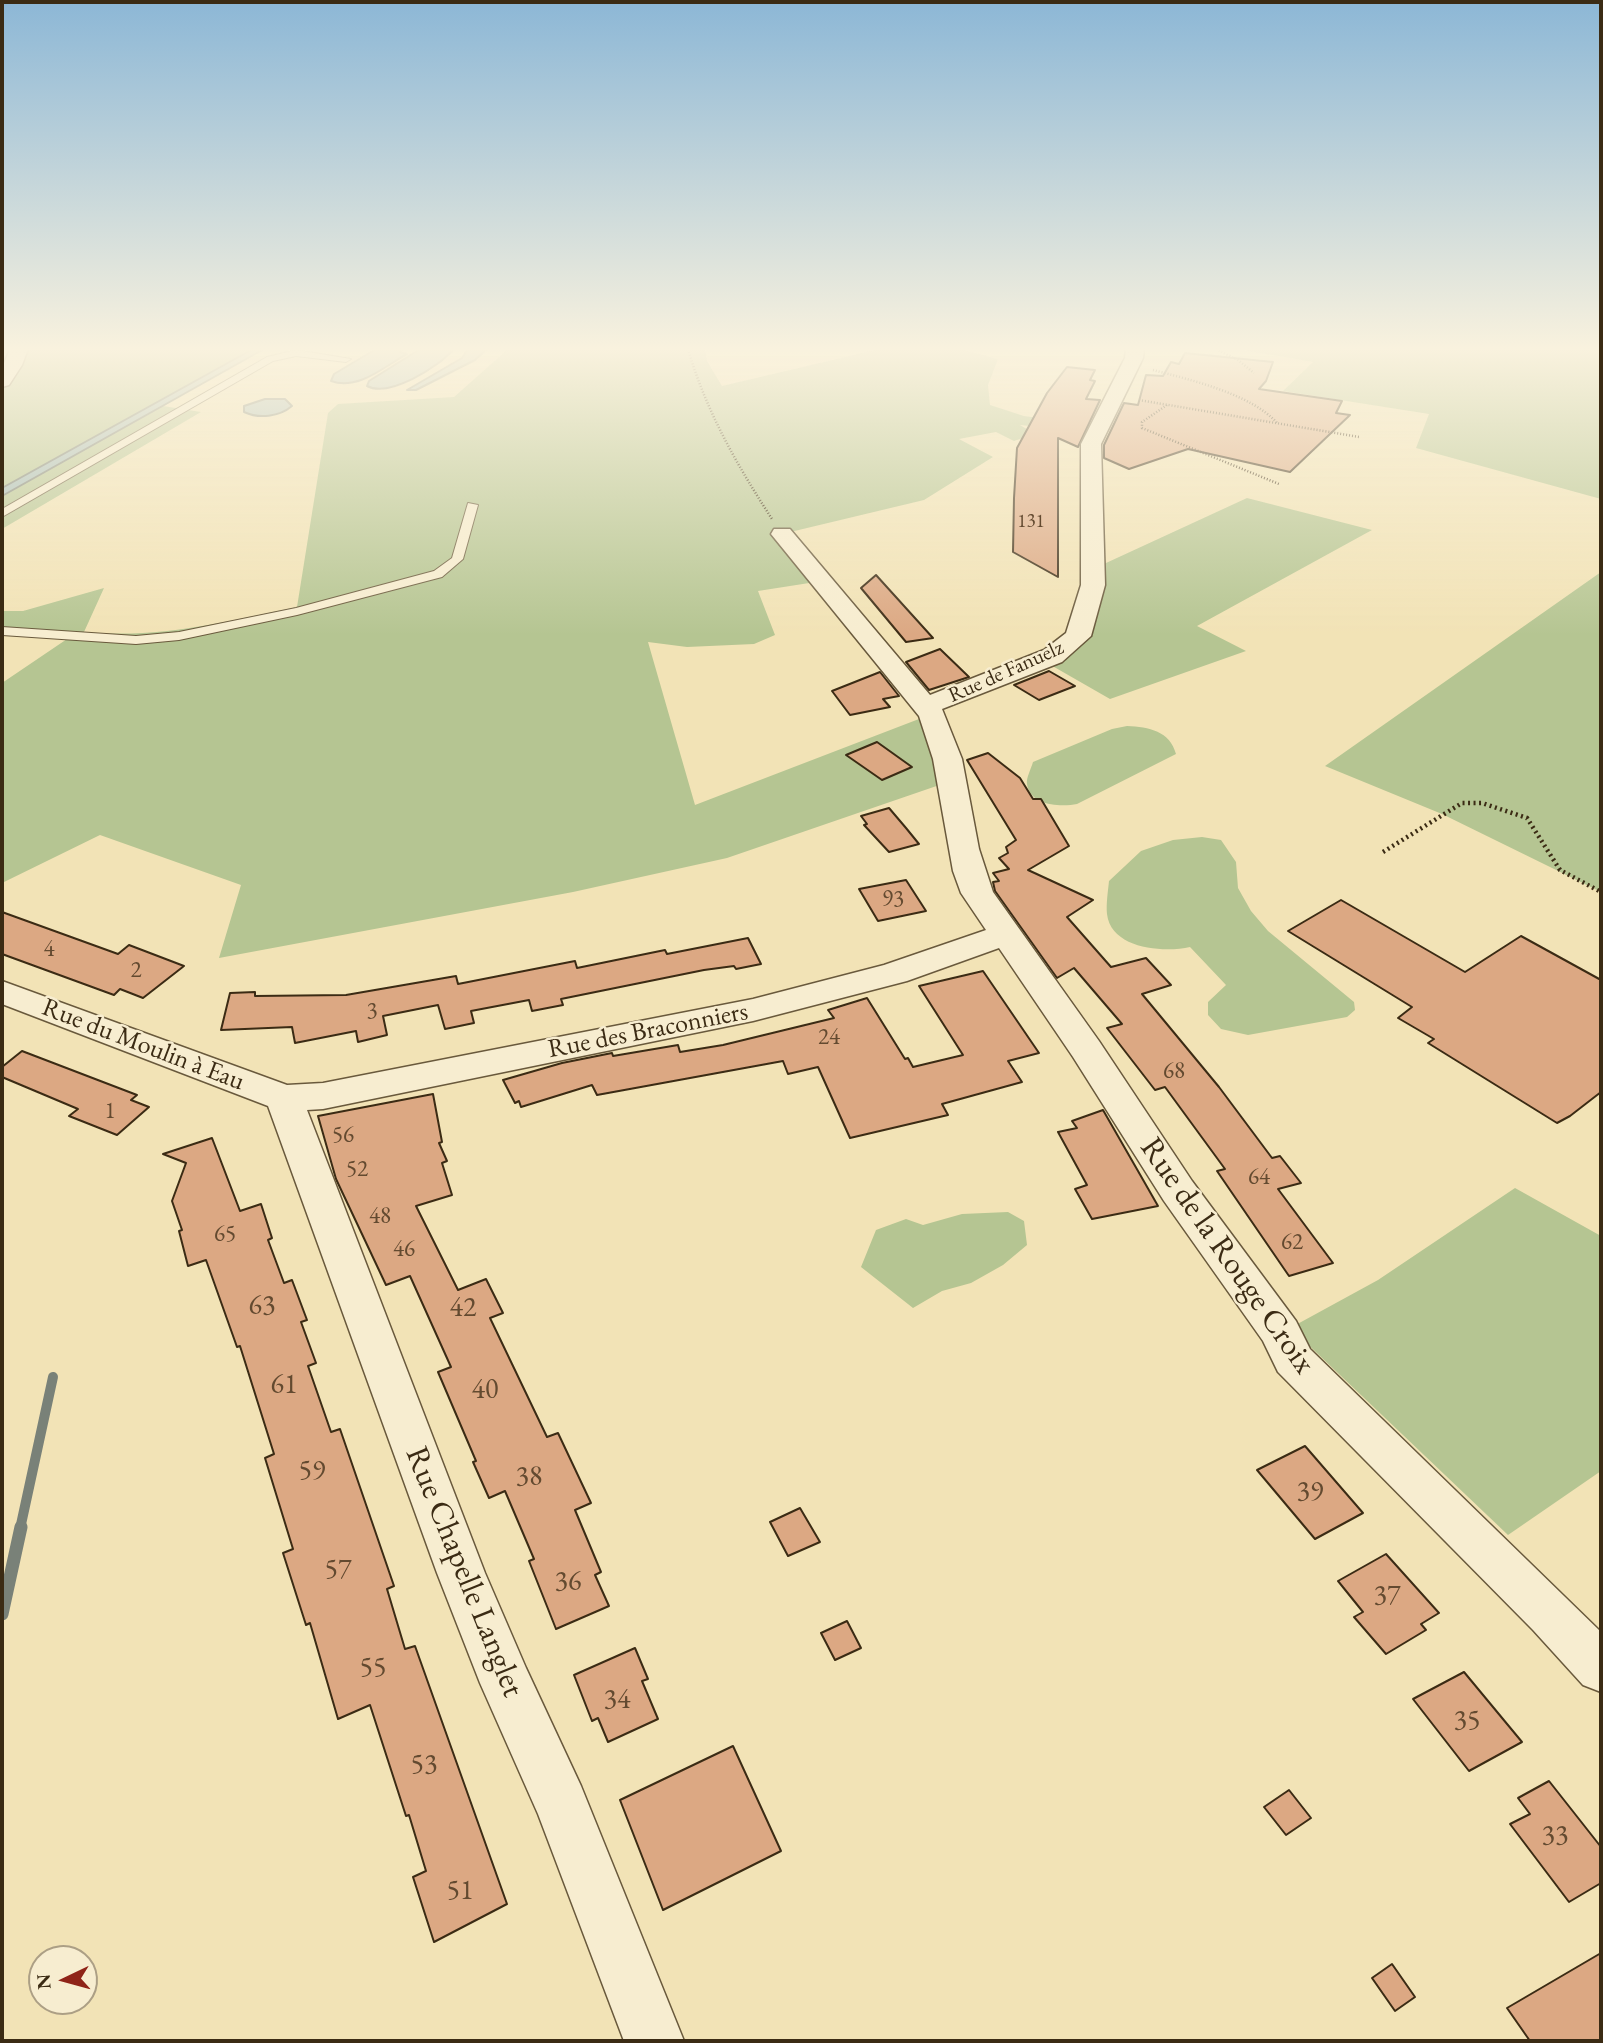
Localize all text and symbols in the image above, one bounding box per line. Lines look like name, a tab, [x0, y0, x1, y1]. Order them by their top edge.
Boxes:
house number: 131	[1017, 511, 1045, 533]
street label: Rue de Fanuelz	[945, 635, 1067, 709]
house number: 93	[882, 886, 904, 914]
house number: 4	[43, 936, 55, 964]
house number: 2	[130, 957, 142, 985]
street label: Rue du Moulin à Eau	[37, 992, 249, 1098]
street label: Rue des Braconniers	[545, 996, 751, 1066]
house number: 3	[366, 998, 378, 1026]
house number: 24	[818, 1024, 840, 1052]
house number: 68	[1163, 1058, 1185, 1086]
house number: 1	[104, 1098, 116, 1126]
house number: 56	[332, 1122, 354, 1150]
street label: Rue de la Rouge Croix	[1131, 1130, 1323, 1382]
house number: 52	[346, 1156, 368, 1184]
house number: 64	[1248, 1164, 1270, 1192]
house number: 48	[369, 1203, 391, 1231]
house number: 65	[214, 1221, 236, 1249]
house number: 62	[1281, 1229, 1303, 1257]
house number: 46	[393, 1236, 415, 1264]
house number: 63	[249, 1289, 275, 1323]
house number: 42	[450, 1291, 476, 1325]
house number: 61	[271, 1368, 297, 1402]
house number: 40	[472, 1373, 498, 1407]
street label: Rue Chapelle Langlet	[396, 1441, 532, 1703]
house number: 59	[299, 1454, 325, 1488]
house number: 38	[516, 1460, 542, 1494]
house number: 39	[1297, 1475, 1323, 1509]
house number: 57	[325, 1553, 351, 1587]
house number: 36	[555, 1565, 581, 1599]
house number: 37	[1374, 1579, 1400, 1613]
house number: 55	[360, 1651, 386, 1685]
house number: 34	[604, 1683, 630, 1717]
house number: 35	[1454, 1704, 1480, 1738]
house number: 53	[411, 1748, 437, 1782]
house number: 33	[1542, 1819, 1568, 1853]
house number: 51	[447, 1874, 473, 1908]
north arrow	[28, 1945, 98, 2015]
text: N	[30, 1973, 57, 1990]

